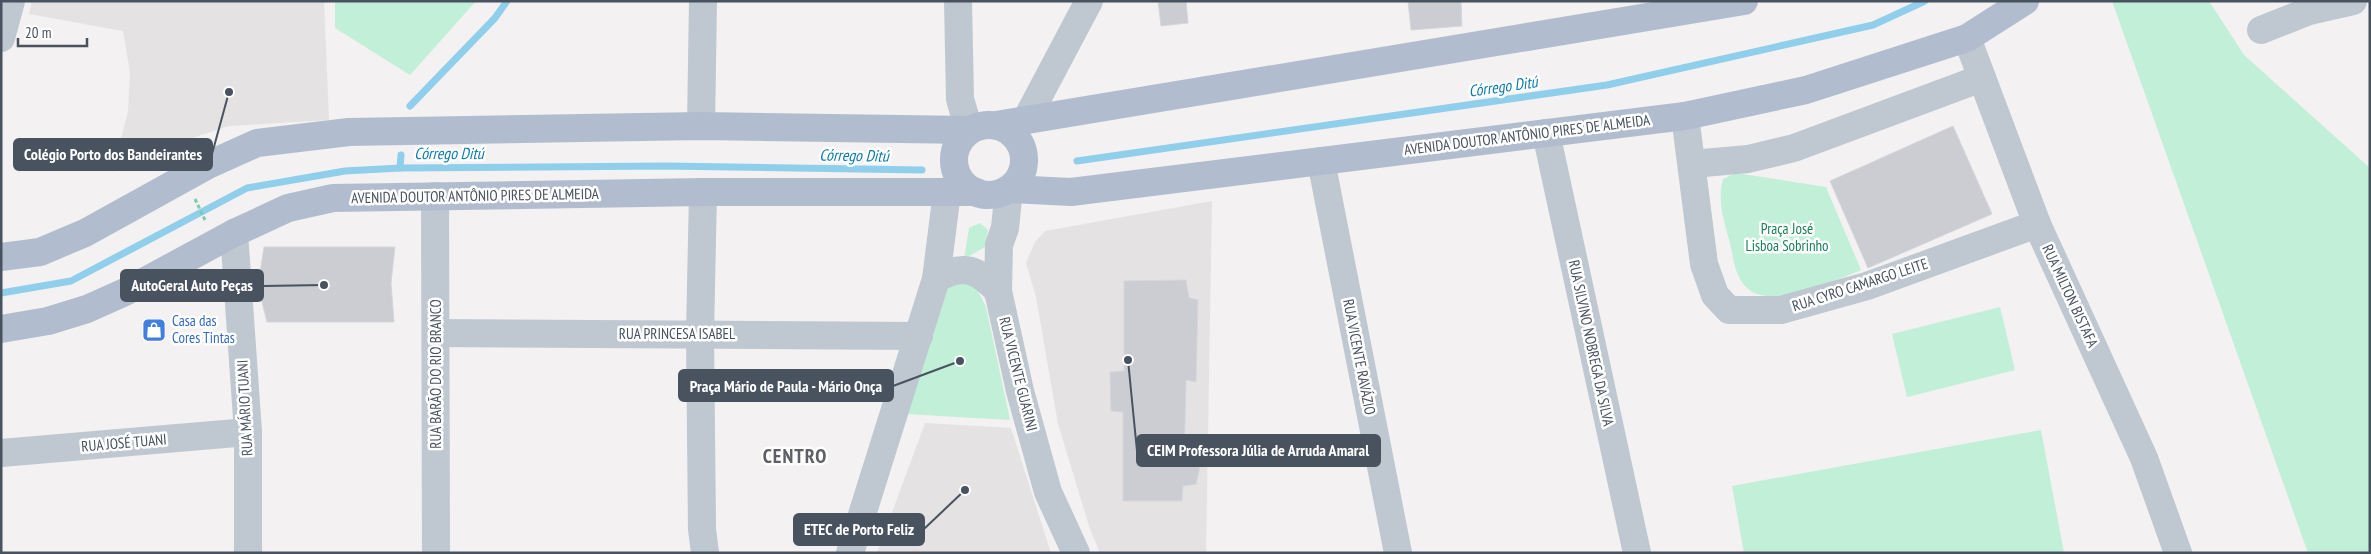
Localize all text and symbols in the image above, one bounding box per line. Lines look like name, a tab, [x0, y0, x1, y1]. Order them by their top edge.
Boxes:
scale bar	[18, 15, 86, 47]
text: 20 m	[25, 23, 51, 42]
water label: Córrego Ditú	[1467, 71, 1540, 101]
street label: AVENIDA DOUTOR ANTÔNIO PIRES DE ALMEIDA	[1403, 110, 1652, 159]
callout: Colégio Porto dos Bandeirantes	[14, 139, 212, 170]
water label: Córrego Ditú	[414, 143, 485, 163]
text: Colégio Porto dos Bandeirantes	[24, 144, 202, 164]
water label: Córrego Ditú	[819, 144, 890, 166]
street label: AVENIDA DOUTOR ANTÔNIO PIRES DE ALMEIDA	[351, 184, 600, 207]
park label: Praça José Lisboa Sobrinho	[1745, 219, 1829, 255]
street label: RUA MILTON BISTAFA	[2038, 241, 2103, 351]
street label: RUA CYRO CAMARGO LEITE	[1790, 254, 1930, 315]
street label: RUA SILVINO NOBREGA DA SILVA	[1565, 258, 1619, 429]
callout: AutoGeral Auto Peças	[121, 270, 263, 301]
text: AutoGeral Auto Peças	[130, 275, 253, 295]
street label: RUA VICENTE RAVÁZIO	[1339, 297, 1380, 416]
street label: RUA BARÃO DO RIO BRANCO	[426, 299, 445, 449]
place label: Casa das Cores Tintas	[172, 311, 235, 347]
street label: RUA VICENTE GUARINI	[995, 315, 1042, 433]
shop icon: Casa das Cores Tintas	[141, 317, 167, 343]
street label: RUA PRINCESA ISABEL	[619, 324, 736, 343]
street label: RUA MÁRIO TUANI	[232, 359, 257, 457]
callout: Praça Mário de Paula - Mário Onça	[679, 370, 893, 401]
text: Praça Mário de Paula - Mário Onça	[690, 376, 883, 396]
street label: RUA JOSÉ TUANI	[81, 429, 167, 456]
callout: CEIM Professora Júlia de Arruda Amaral	[1137, 435, 1380, 466]
text: CEIM Professora Júlia de Arruda Amaral	[1147, 440, 1369, 460]
district label: CENTRO	[763, 443, 827, 469]
callout: ETEC de Porto Feliz	[794, 514, 924, 545]
text: ETEC de Porto Feliz	[804, 519, 914, 539]

